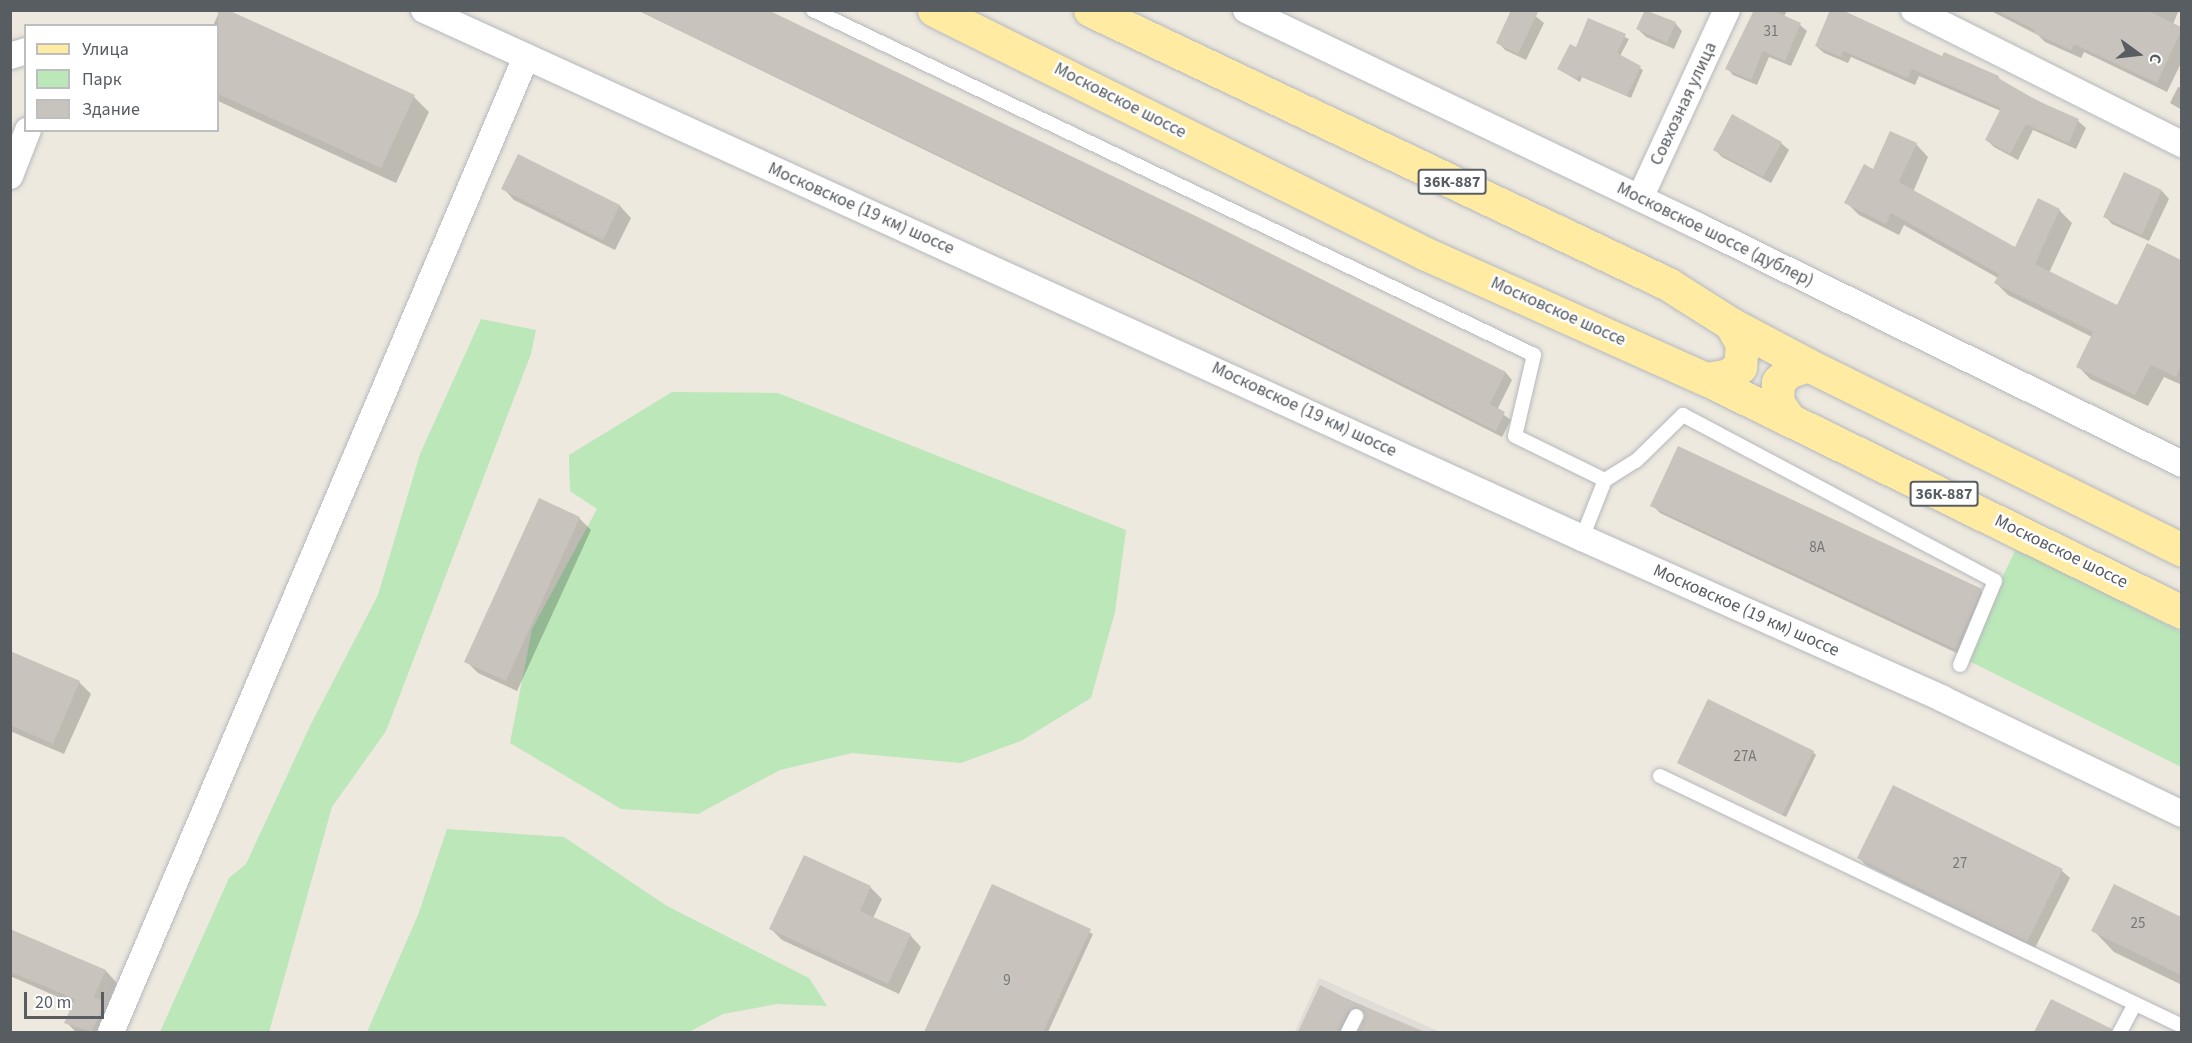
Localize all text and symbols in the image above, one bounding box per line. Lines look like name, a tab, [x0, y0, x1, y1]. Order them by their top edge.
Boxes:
house number: 31	[1764, 23, 1778, 41]
legend	[24, 24, 219, 132]
north arrow	[2108, 24, 2168, 84]
text: Улица	[82, 37, 129, 62]
street label: Совхозная улица	[1646, 39, 1722, 169]
text: С	[2144, 51, 2167, 66]
street label: Московское шоссе	[1050, 58, 1190, 144]
text: Парк	[82, 67, 122, 92]
text: Здание	[82, 97, 140, 122]
street label: Московское (19 км) шоссе	[764, 158, 958, 260]
road number: 36К-887	[1418, 169, 1486, 195]
street label: Московское шоссе (дублер)	[1613, 178, 1817, 292]
street label: Московское шоссе	[1487, 273, 1629, 351]
street label: Московское (19 км) шоссе	[1208, 358, 1400, 462]
road number: 36К-887	[1910, 481, 1978, 507]
street label: Московское шоссе	[1991, 510, 2131, 594]
house number: 8А	[1809, 539, 1825, 557]
street label: Московское (19 км) шоссе	[1649, 560, 1843, 662]
house number: 27А	[1733, 748, 1757, 766]
house number: 27	[1953, 855, 1967, 873]
house number: 25	[2131, 915, 2145, 933]
house number: 9	[1003, 972, 1011, 990]
scale bar	[27, 980, 106, 1018]
text: 20 m	[35, 990, 71, 1015]

